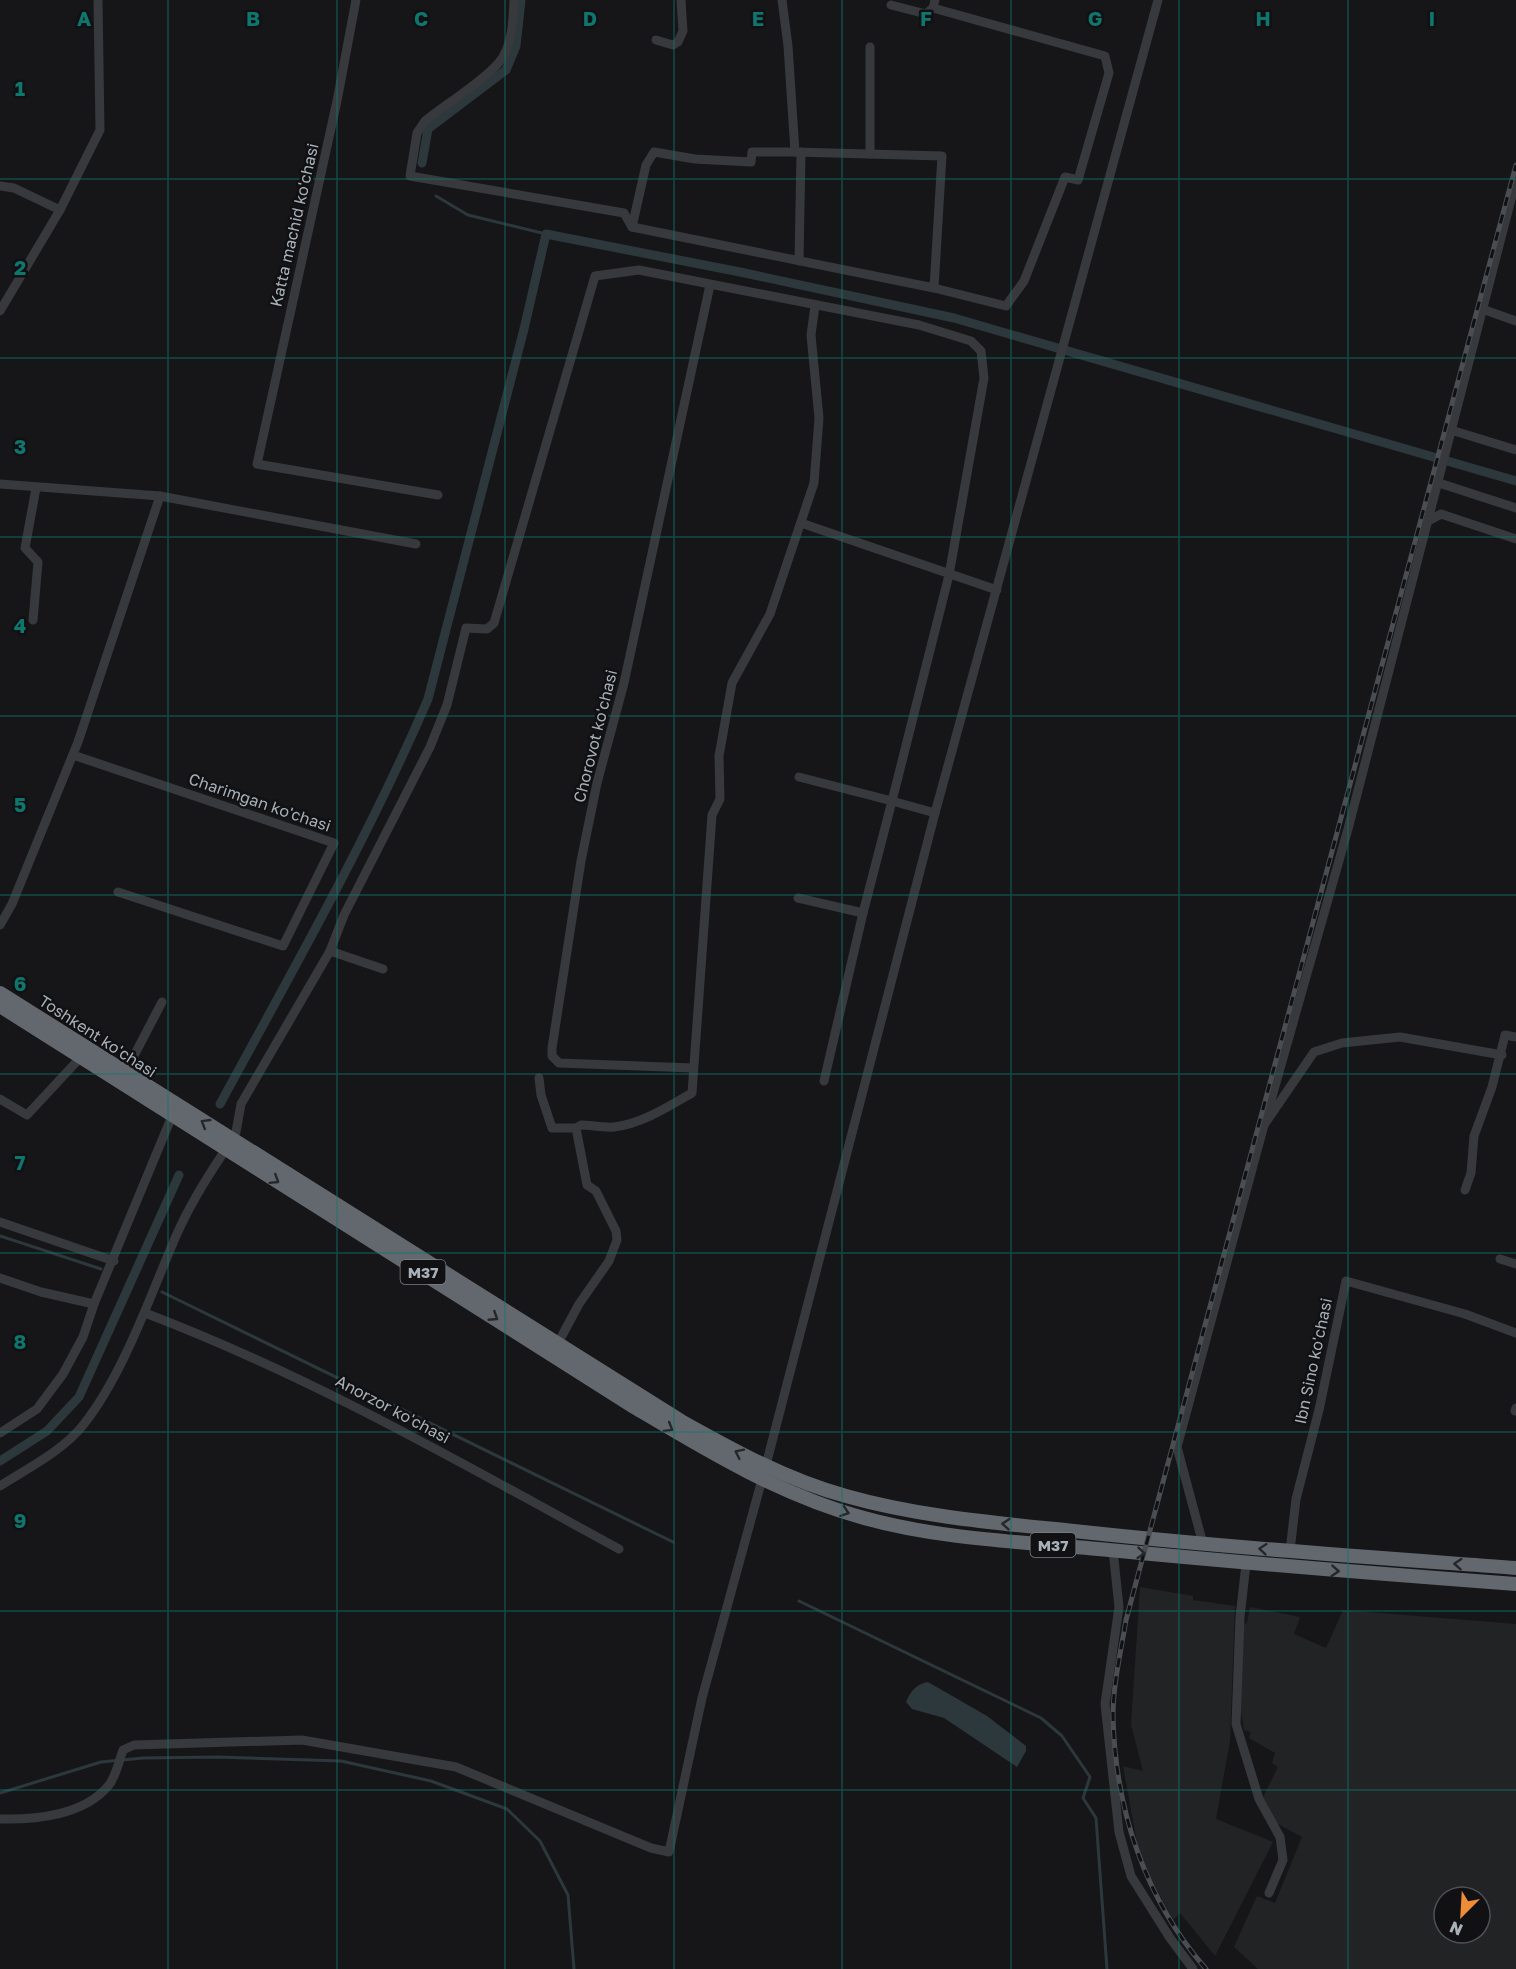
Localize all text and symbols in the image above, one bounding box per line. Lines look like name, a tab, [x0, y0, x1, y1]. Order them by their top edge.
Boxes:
text: A	[77, 6, 91, 30]
text: B	[246, 6, 260, 30]
text: C	[414, 6, 428, 30]
text: D	[583, 6, 597, 30]
text: E	[752, 6, 764, 30]
text: F	[920, 6, 932, 30]
text: G	[1088, 6, 1102, 30]
text: H	[1255, 6, 1271, 30]
text: I	[1429, 6, 1435, 30]
text: 1	[15, 76, 25, 100]
street label: Katta machid ko'chasi	[265, 141, 323, 309]
text: 2	[14, 255, 26, 279]
text: 3	[14, 434, 26, 458]
text: 4	[14, 613, 26, 637]
street label: Chorovot ko'chasi	[569, 667, 621, 805]
street label: Charimgan ko'chasi	[186, 768, 334, 836]
text: 5	[14, 792, 26, 816]
text: 6	[14, 971, 26, 995]
street label: Toshkent ko'chasi	[35, 990, 161, 1082]
one-way arrow	[200, 1119, 211, 1130]
text: 7	[15, 1150, 26, 1174]
one-way arrow	[268, 1173, 279, 1184]
road number: M37	[400, 1260, 446, 1284]
street label: Ibn Sino ko'chasi	[1290, 1296, 1336, 1426]
one-way arrow	[487, 1310, 498, 1321]
text: 8	[14, 1329, 26, 1353]
street label: Anorzor ko'chasi	[332, 1370, 454, 1448]
one-way arrow	[663, 1421, 674, 1433]
one-way arrow	[734, 1448, 745, 1460]
one-way arrow	[839, 1505, 850, 1517]
text: 9	[14, 1508, 26, 1532]
one-way arrow	[1002, 1518, 1011, 1531]
road number: M37	[1030, 1533, 1076, 1557]
one-way arrow	[1259, 1543, 1268, 1556]
one-way arrow	[1137, 1546, 1146, 1559]
one-way arrow	[1453, 1557, 1462, 1570]
one-way arrow	[1331, 1564, 1340, 1577]
north arrow	[1432, 1885, 1492, 1945]
text: N	[1446, 1917, 1466, 1940]

